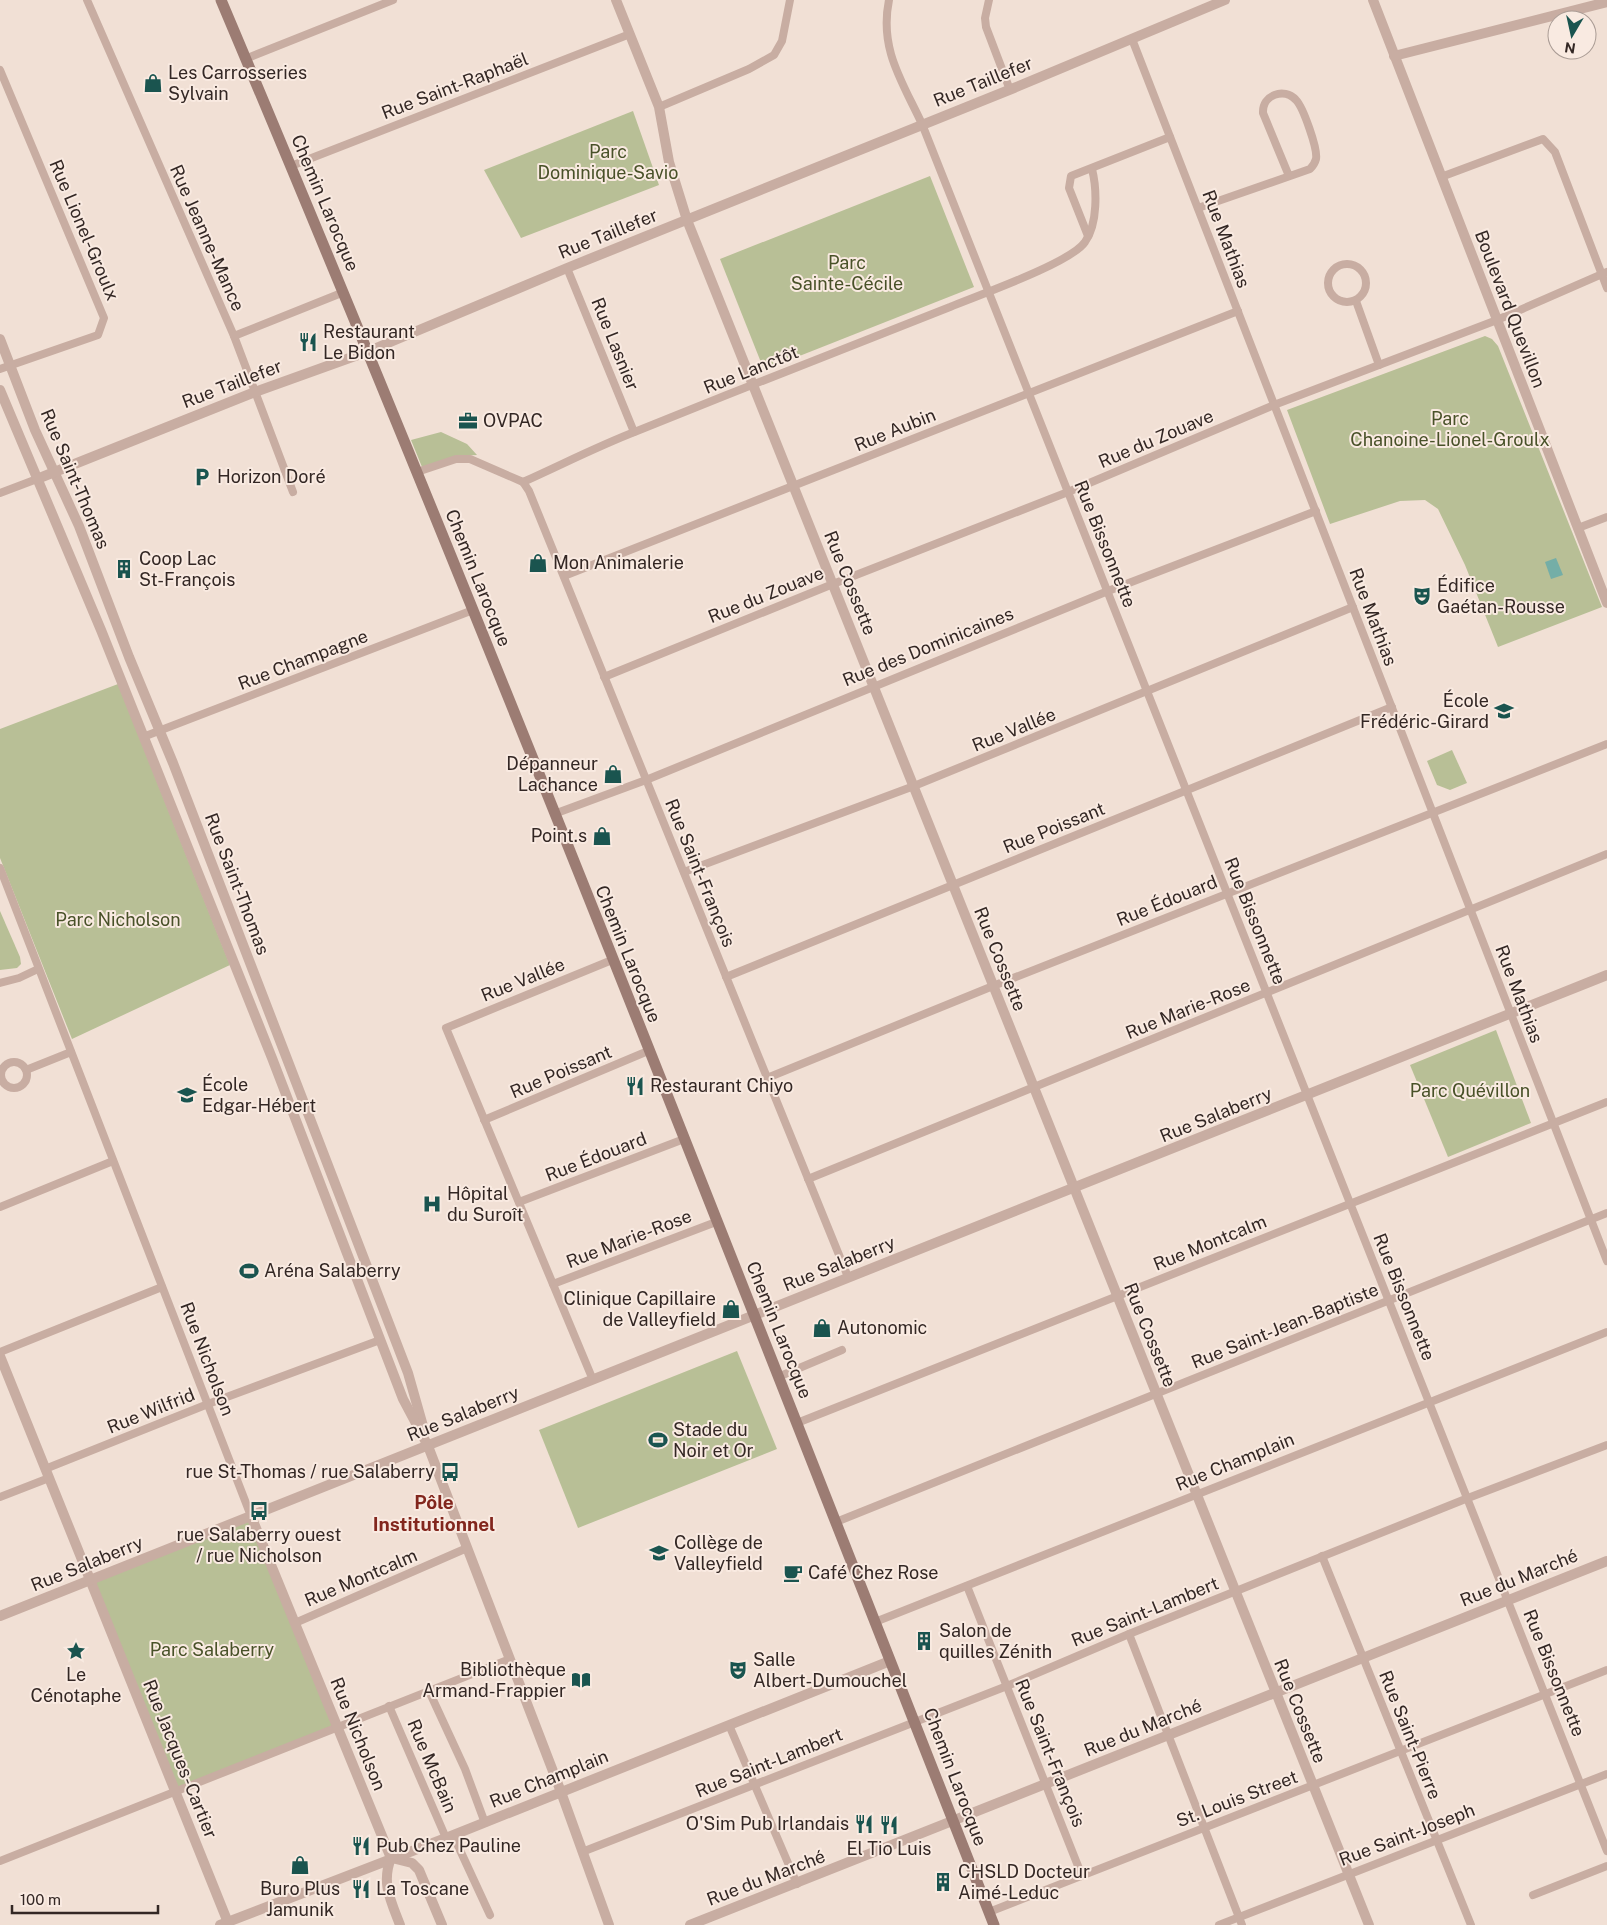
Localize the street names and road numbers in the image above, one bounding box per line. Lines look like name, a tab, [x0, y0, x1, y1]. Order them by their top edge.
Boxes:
street label: Rue Saint-Raphaël	[379, 48, 531, 123]
street label: Rue Taillefer	[930, 52, 1036, 111]
street label: Chemin Larocque	[287, 131, 364, 274]
street label: Rue Lionel-Groulx	[45, 156, 124, 303]
street label: Rue Jeanne-Mance	[166, 161, 249, 314]
street label: Rue Mathias	[1198, 187, 1255, 291]
street label: Rue Taillefer	[555, 204, 661, 263]
street label: Boulevard Quevillon	[1471, 227, 1550, 391]
street label: Rue Lasnier	[587, 294, 644, 393]
street label: Rue Lanctôt	[700, 341, 801, 398]
street label: Rue Taillefer	[179, 355, 285, 412]
street label: Rue Aubin	[851, 404, 939, 455]
street label: Rue du Zouave	[1095, 405, 1216, 472]
street label: Rue Saint-Thomas	[36, 406, 114, 552]
street label: Rue Bissonnette	[1070, 477, 1141, 611]
street label: Chemin Larocque	[441, 506, 516, 649]
street label: Rue Cossette	[820, 528, 881, 638]
street label: Rue du Zouave	[705, 562, 827, 627]
street label: Rue Mathias	[1345, 565, 1402, 669]
street label: Rue des Dominicaines	[839, 603, 1016, 690]
street label: Rue Champagne	[235, 625, 371, 694]
street label: Rue Vallée	[969, 703, 1059, 756]
street label: Rue Saint-François	[661, 796, 740, 950]
street label: Rue Poissant	[1000, 798, 1108, 858]
street label: Rue Saint-Thomas	[201, 810, 274, 958]
street label: Rue Bissonnette	[1220, 854, 1291, 988]
street label: Rue Édouard	[1113, 870, 1220, 930]
street label: Chemin Larocque	[591, 882, 666, 1025]
street label: Rue Cossette	[970, 904, 1031, 1014]
street label: Rue Mathias	[1491, 942, 1548, 1046]
street label: Rue Vallée	[478, 953, 568, 1006]
street label: Rue Marie-Rose	[1122, 974, 1253, 1043]
street label: Rue Poissant	[507, 1041, 615, 1102]
street label: Rue Salaberry	[1157, 1082, 1275, 1147]
street label: Rue Édouard	[542, 1127, 649, 1185]
street label: Rue Marie-Rose	[563, 1205, 695, 1272]
street label: Rue Montcalm	[1150, 1210, 1269, 1275]
street label: Rue Bissonnette	[1369, 1230, 1440, 1364]
street label: Rue Salaberry	[780, 1231, 898, 1296]
street label: Chemin Larocque	[742, 1258, 817, 1401]
street label: Rue Saint-Jean-Baptiste	[1188, 1278, 1382, 1373]
street label: Rue Cossette	[1120, 1280, 1181, 1390]
street label: Rue Nicholson	[176, 1299, 239, 1419]
street label: Rue Salaberry	[404, 1381, 522, 1446]
street label: Rue Wilfrid	[104, 1383, 198, 1438]
street label: Rue Champlain	[1172, 1428, 1297, 1495]
street label: Rue Salaberry	[28, 1531, 146, 1596]
street label: Rue Montcalm	[301, 1544, 420, 1611]
street label: Rue du Marché	[1457, 1544, 1581, 1611]
street label: Rue Saint-Lambert	[1068, 1572, 1222, 1651]
street label: Rue Bissonnette	[1519, 1606, 1590, 1740]
street label: Rue Cossette	[1270, 1656, 1331, 1766]
street label: Rue Saint-Pierre	[1375, 1667, 1446, 1802]
street label: Rue Nicholson	[326, 1674, 391, 1793]
street label: Rue Jacques-Cartier	[139, 1676, 222, 1841]
street label: Rue Saint-François	[1011, 1676, 1090, 1830]
street label: Rue du Marché	[1081, 1694, 1205, 1761]
street label: Chemin Larocque	[919, 1705, 991, 1849]
street label: Rue McBain	[403, 1716, 462, 1816]
street label: Rue Saint-Lambert	[692, 1723, 846, 1802]
street label: Rue Champlain	[486, 1745, 611, 1812]
street label: St. Louis Street	[1173, 1766, 1300, 1831]
street label: Rue Saint-Joseph	[1336, 1799, 1478, 1870]
street label: Rue du Marché	[704, 1845, 828, 1910]

